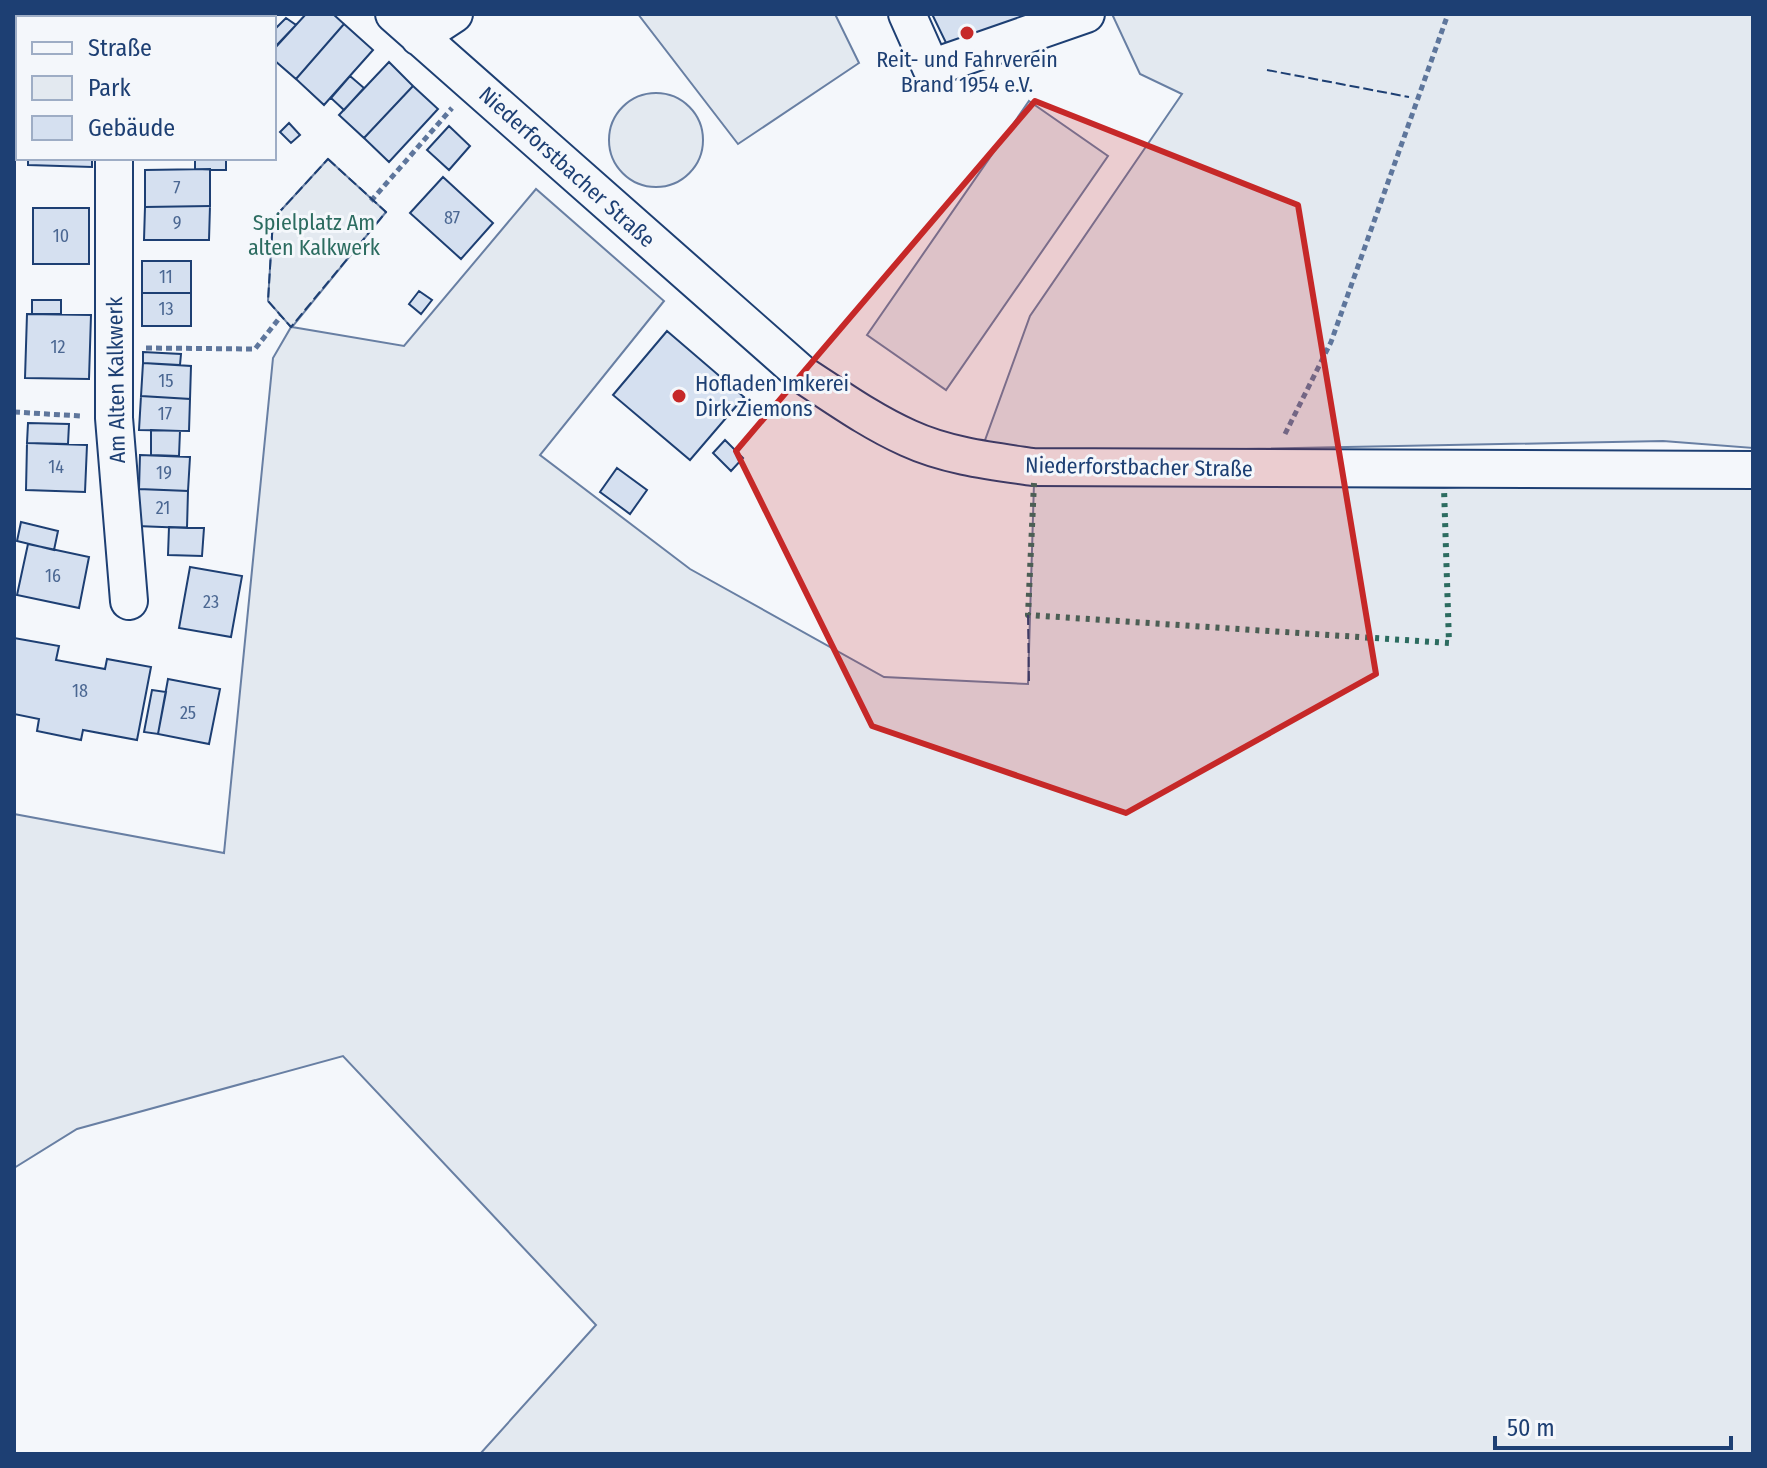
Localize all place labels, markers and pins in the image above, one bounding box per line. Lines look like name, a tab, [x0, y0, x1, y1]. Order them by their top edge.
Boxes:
marker: Reit- und Fahrverein Brand 1954 e.V.	[958, 24, 976, 42]
place label: Reit- und Fahrverein Brand 1954 e.V.	[876, 46, 1058, 98]
place label: Hofladen Imkerei Dirk Ziemons	[695, 370, 849, 422]
marker: Hofladen Imkerei Dirk Ziemons	[670, 387, 688, 405]

